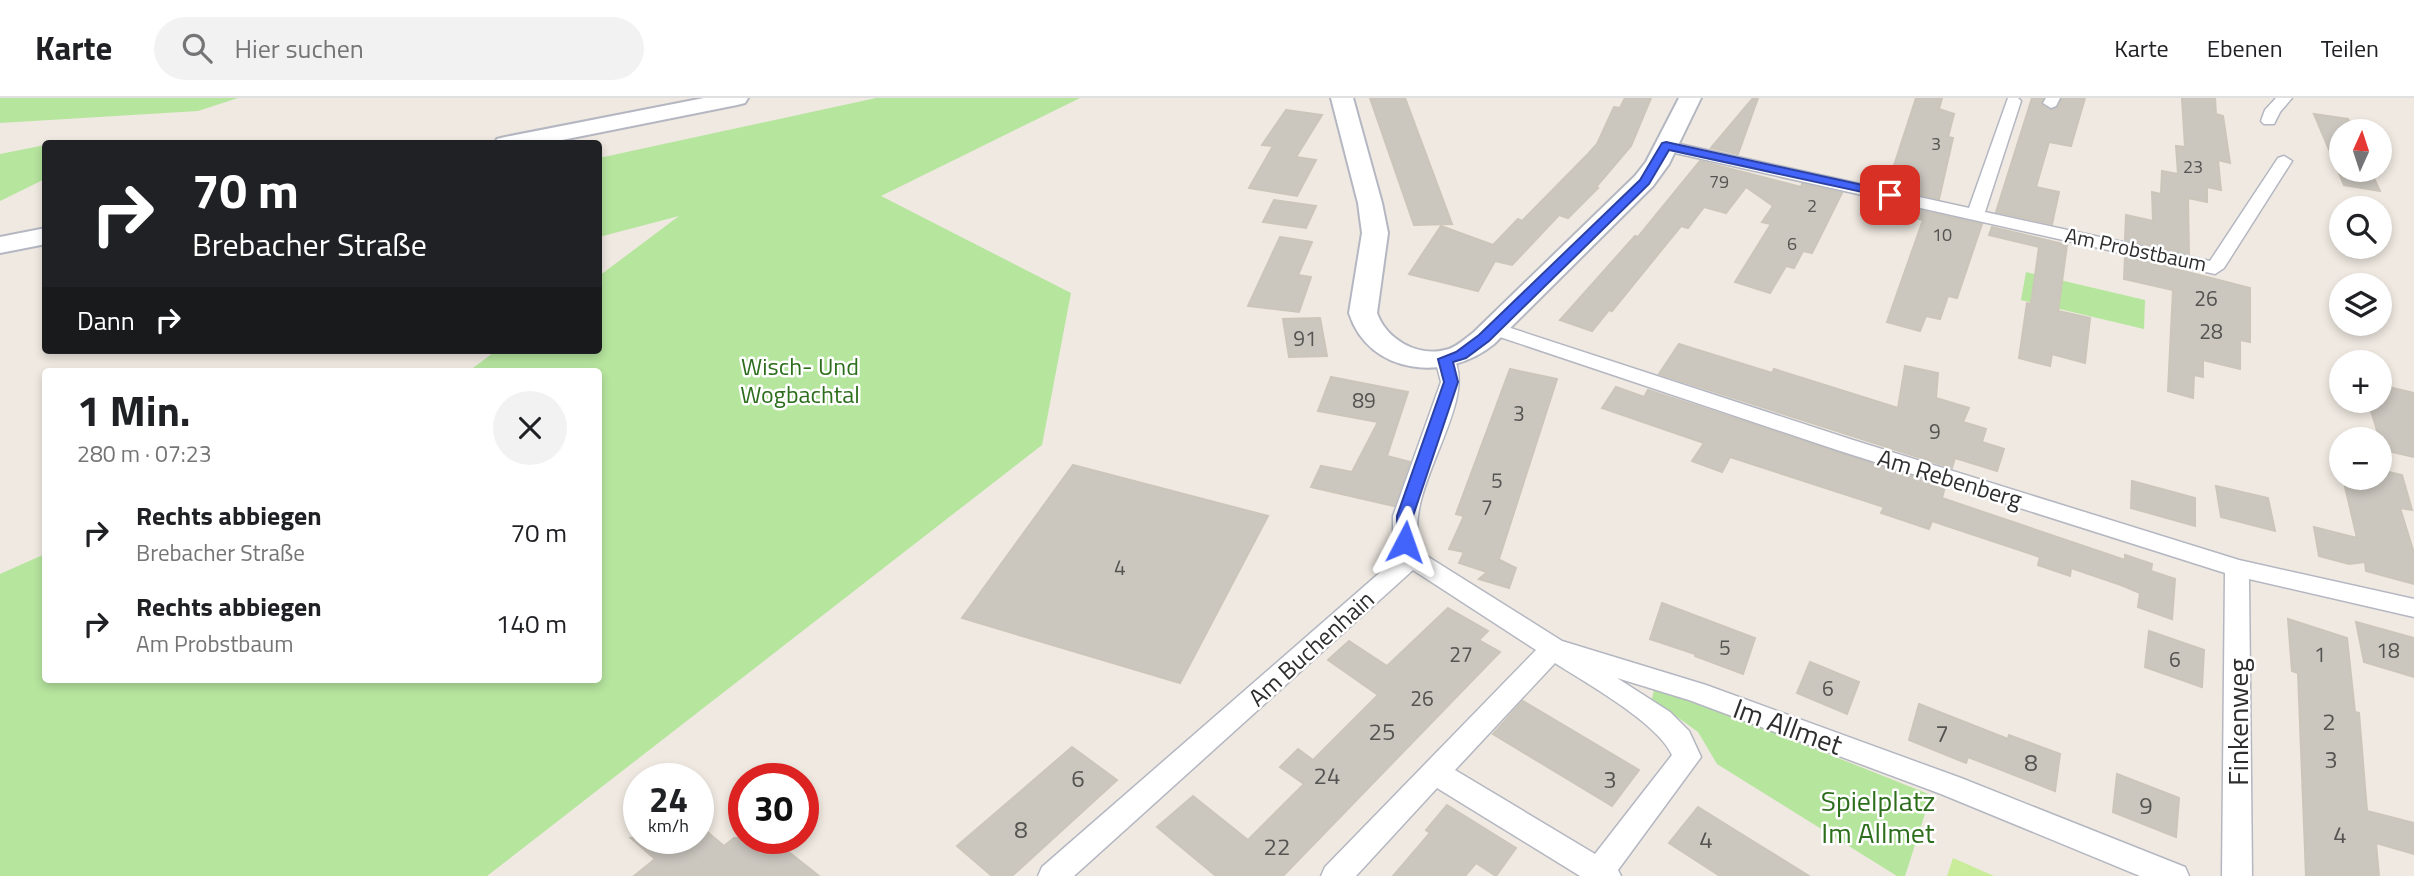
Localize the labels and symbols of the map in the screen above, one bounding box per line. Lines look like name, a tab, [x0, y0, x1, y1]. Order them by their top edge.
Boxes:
north arrow	[2329, 119, 2392, 182]
house number: 3	[1931, 130, 1941, 157]
house number: 23	[2183, 153, 2203, 180]
pin	[1860, 165, 1920, 225]
house number: 79	[1709, 168, 1729, 195]
house number: 2	[1807, 192, 1817, 219]
street label: Am Probstbaum	[2062, 218, 2210, 280]
house number: 10	[1932, 221, 1952, 248]
house number: 6	[1787, 230, 1797, 257]
house number: 26	[2194, 282, 2218, 314]
house number: 28	[2199, 315, 2223, 347]
house number: 91	[1293, 322, 1317, 354]
park label: Wisch- Und Wogbachtal	[740, 348, 860, 412]
house number: 89	[1352, 384, 1376, 416]
house number: 3	[1513, 397, 1525, 429]
house number: 9	[1929, 415, 1941, 447]
street label: Am Rebenberg	[1873, 439, 2027, 517]
house number: 5	[1491, 464, 1503, 496]
house number: 7	[1481, 491, 1493, 523]
position arrow	[1368, 505, 1442, 579]
house number: 4	[1114, 551, 1126, 583]
street label: Am Buchenhain	[1240, 582, 1382, 714]
house number: 5	[1719, 631, 1731, 663]
house number: 18	[2376, 634, 2400, 666]
house number: 27	[1449, 638, 1473, 670]
house number: 1	[2314, 638, 2326, 670]
house number: 6	[2169, 643, 2181, 675]
street label: Finkenweg	[2216, 658, 2259, 786]
house number: 6	[1822, 672, 1834, 704]
house number: 26	[1410, 682, 1434, 714]
street label: Im Allmet	[1727, 686, 1849, 766]
house number: 2	[2322, 703, 2336, 739]
house number: 25	[1369, 713, 1395, 749]
house number: 7	[1935, 715, 1949, 751]
house number: 3	[2324, 741, 2338, 777]
house number: 8	[2024, 744, 2038, 780]
house number: 24	[1314, 757, 1340, 793]
house number: 6	[1071, 760, 1085, 796]
house number: 3	[1603, 761, 1617, 797]
speed limit sign: 30	[728, 763, 819, 854]
park label: Spielplatz Im Allmet	[1821, 779, 1935, 854]
house number: 9	[2139, 787, 2153, 823]
house number: 8	[1014, 811, 1028, 847]
house number: 4	[2333, 816, 2347, 852]
house number: 4	[1699, 821, 1713, 857]
house number: 22	[1264, 828, 1290, 864]

